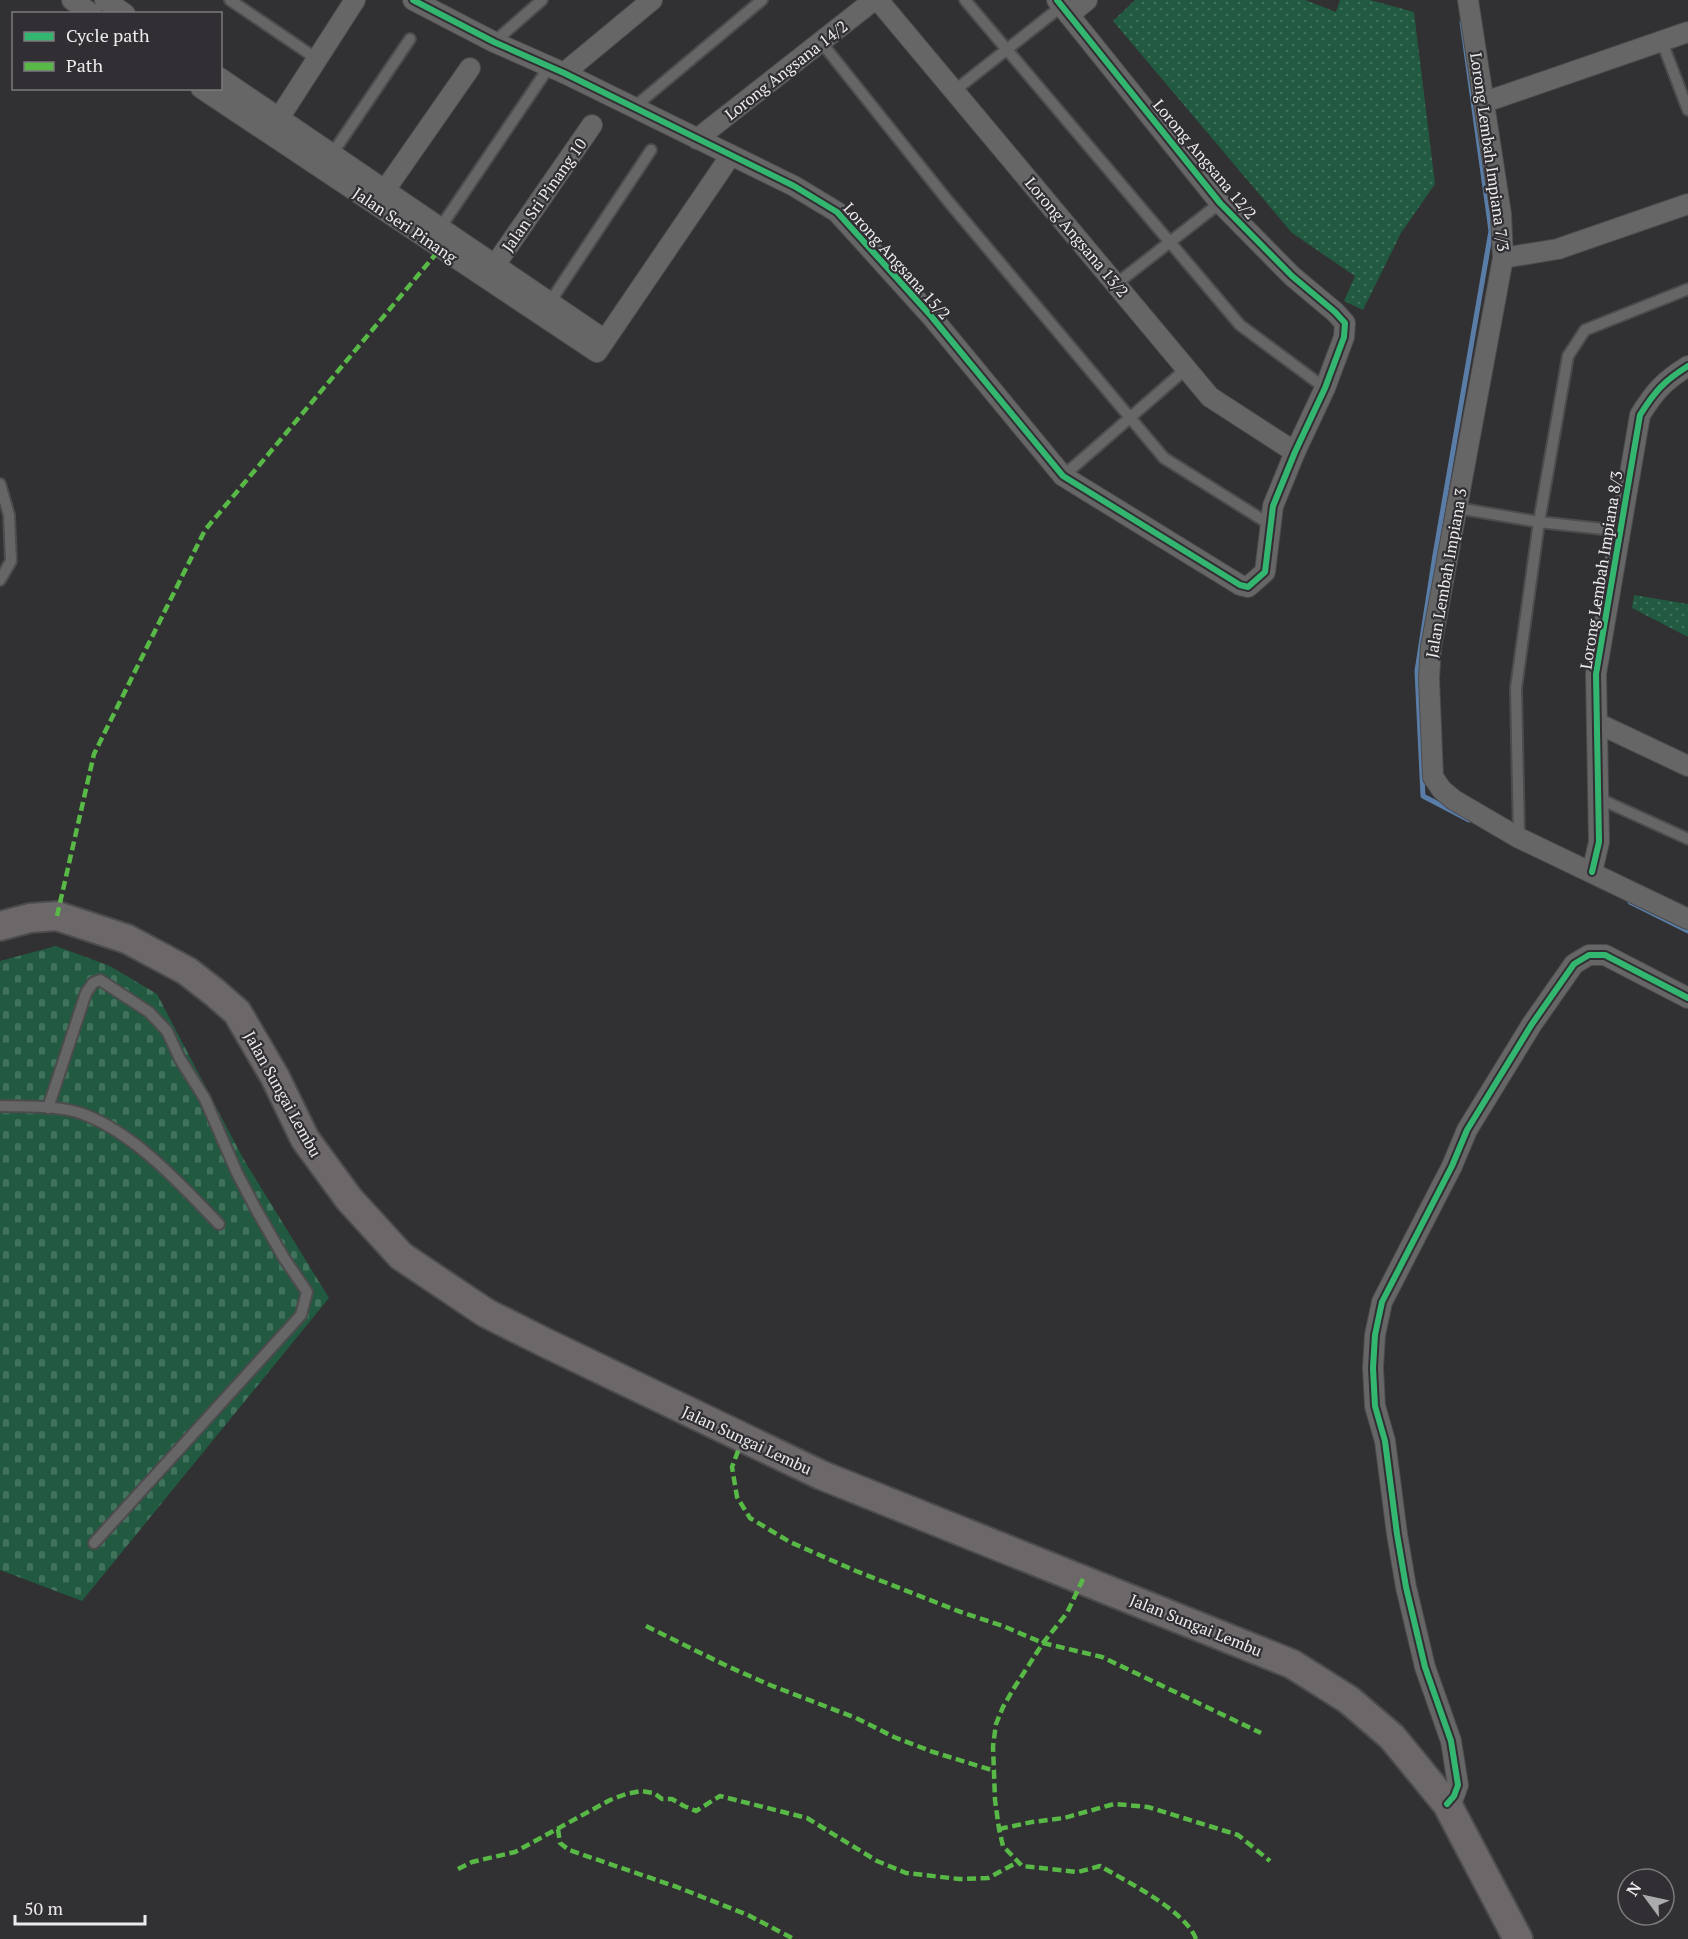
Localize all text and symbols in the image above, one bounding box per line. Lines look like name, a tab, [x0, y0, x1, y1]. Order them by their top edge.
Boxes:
legend	[12, 12, 222, 90]
street label: Lorong Angsana 14/2	[720, 15, 852, 125]
text: Cycle path	[66, 23, 150, 47]
street label: Lorong Lembah Impiana 7/3	[1465, 51, 1515, 253]
text: Path	[66, 53, 103, 77]
street label: Lorong Angsana 12/2	[1148, 94, 1262, 224]
street label: Jalan Sri Pinang 10	[497, 134, 591, 256]
street label: Lorong Angsana 13/2	[1020, 172, 1134, 302]
street label: Jalan Seri Pinang	[349, 182, 462, 268]
street label: Lorong Angsana 15/2	[838, 198, 956, 324]
street label: Lorong Lembah Impiana 8/3	[1574, 469, 1628, 671]
street label: Jalan Lembah Impiana 3	[1420, 486, 1472, 660]
street label: Jalan Sungai Lembu	[239, 1027, 327, 1161]
street label: Jalan Sungai Lembu	[679, 1400, 815, 1480]
street label: Jalan Sungai Lembu	[1127, 1588, 1265, 1662]
north arrow	[1616, 1867, 1676, 1927]
text: N	[1621, 1878, 1646, 1900]
scale bar	[15, 1888, 146, 1926]
text: 50 m	[24, 1896, 64, 1920]

